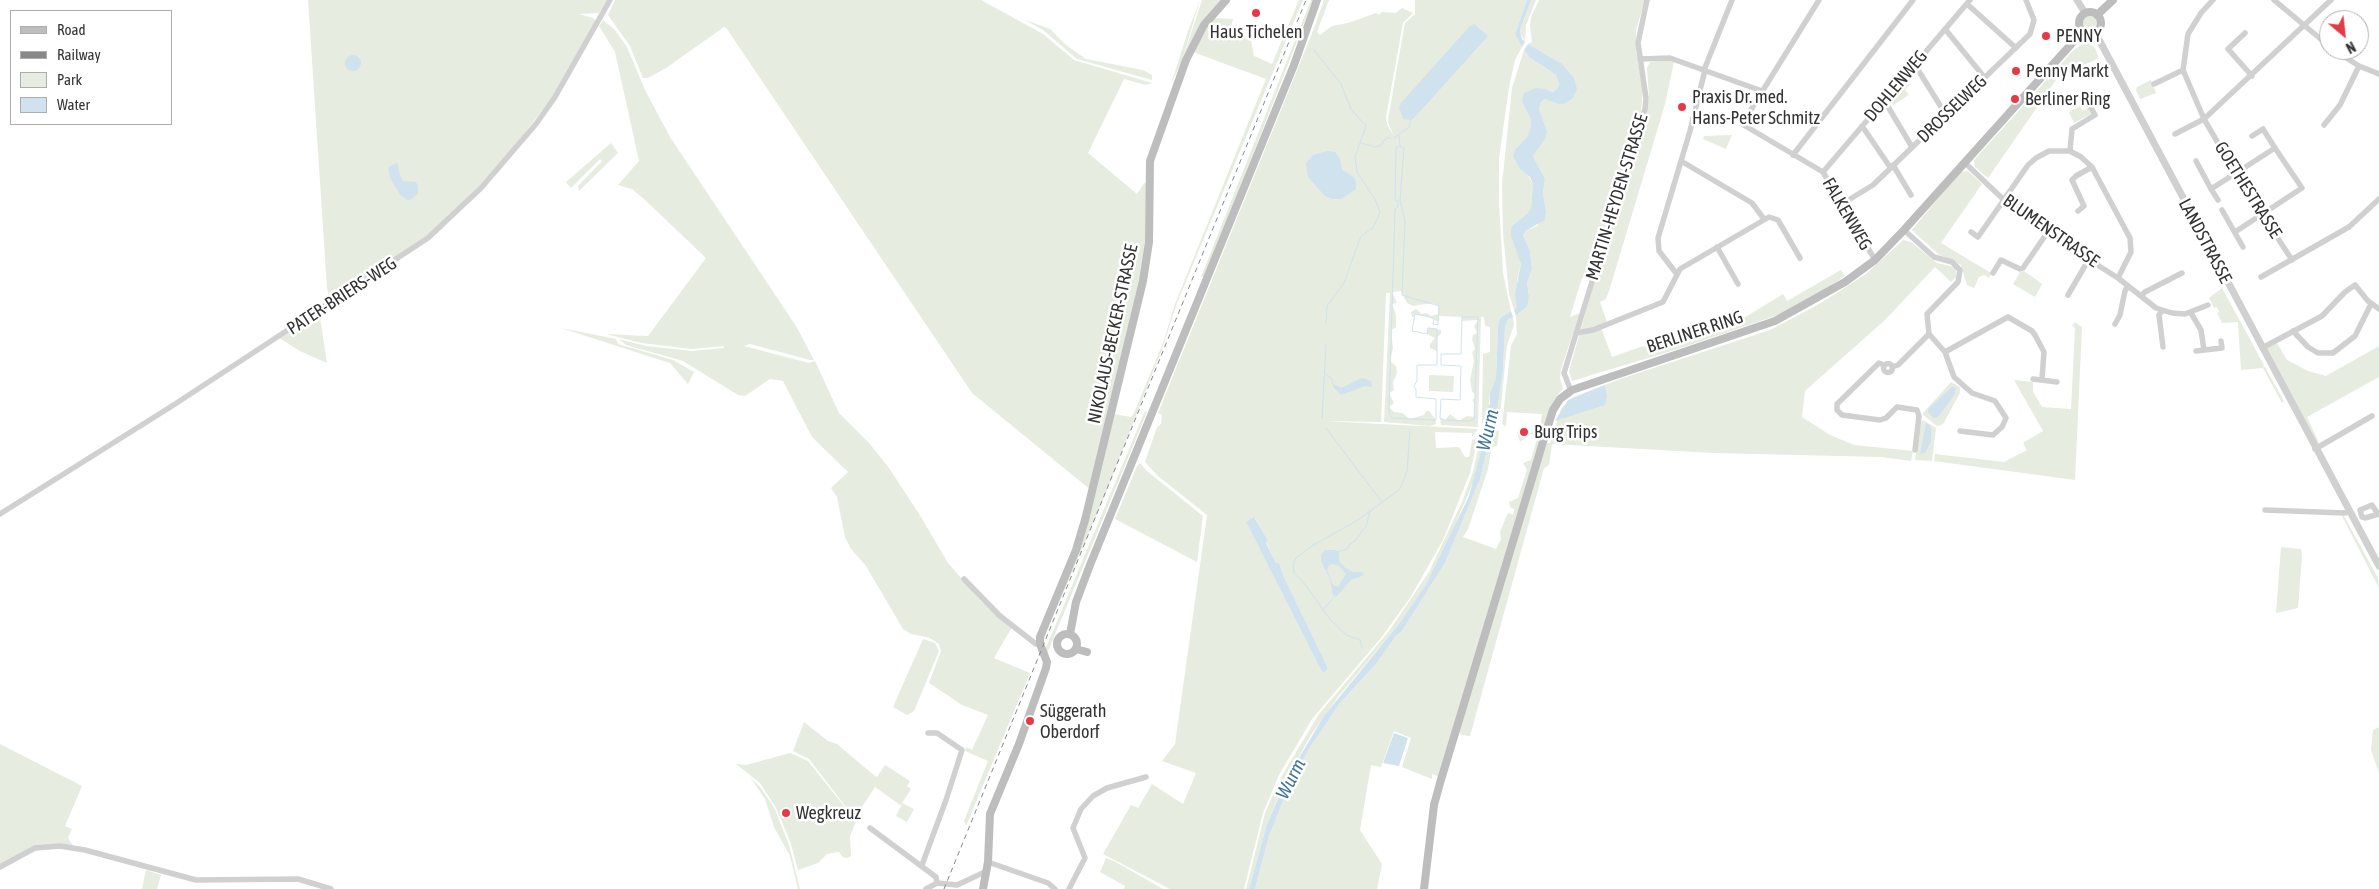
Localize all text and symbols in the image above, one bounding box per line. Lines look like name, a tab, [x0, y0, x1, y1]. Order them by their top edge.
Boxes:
marker: Haus Tichelen	[1250, 7, 1262, 19]
legend	[10, 10, 172, 125]
north arrow	[2319, 10, 2369, 60]
text: Road	[57, 21, 86, 38]
place label: Haus Tichelen	[1209, 21, 1303, 43]
place label: PENNY	[2056, 25, 2102, 47]
marker: PENNY	[2040, 30, 2052, 42]
text: N	[2343, 38, 2358, 56]
text: Railway	[57, 46, 101, 63]
street label: DOHLENWEG	[1860, 46, 1932, 126]
place label: Penny Markt	[2026, 60, 2109, 82]
marker: Penny Markt	[2010, 65, 2022, 77]
text: Park	[57, 71, 82, 88]
street label: DROSSELWEG	[1913, 71, 1991, 147]
place label: Praxis Dr. med. Hans-Peter Schmitz	[1692, 86, 1820, 128]
place label: Berliner Ring	[2025, 88, 2110, 110]
marker: Berliner Ring	[2009, 93, 2021, 105]
text: Water	[57, 96, 90, 113]
marker: Praxis Dr. med. Hans-Peter Schmitz	[1676, 101, 1688, 113]
street label: MARTIN-HEYDEN-STRASSE	[1581, 111, 1653, 283]
street label: GOETHESTRASSE	[2210, 138, 2286, 242]
street label: FALKENWEG	[1818, 174, 1876, 254]
street label: BLUMENSTRASSE	[1999, 190, 2103, 272]
street label: LANDSTRASSE	[2174, 195, 2236, 287]
street label: NIKOLAUS-BECKER-STRASSE	[1083, 242, 1143, 426]
street label: PATER-BRIERS-WEG	[283, 253, 401, 339]
street label: BERLINER RING	[1644, 306, 1746, 358]
water label: Wurm	[1472, 407, 1504, 453]
place label: Burg Trips	[1534, 421, 1597, 443]
marker: Burg Trips	[1518, 426, 1530, 438]
place label: Süggerath Oberdorf	[1040, 700, 1106, 742]
marker: Süggerath Oberdorf	[1024, 715, 1036, 727]
water label: Wurm	[1271, 755, 1311, 803]
place label: Wegkreuz	[796, 802, 861, 824]
marker: Wegkreuz	[780, 807, 792, 819]

